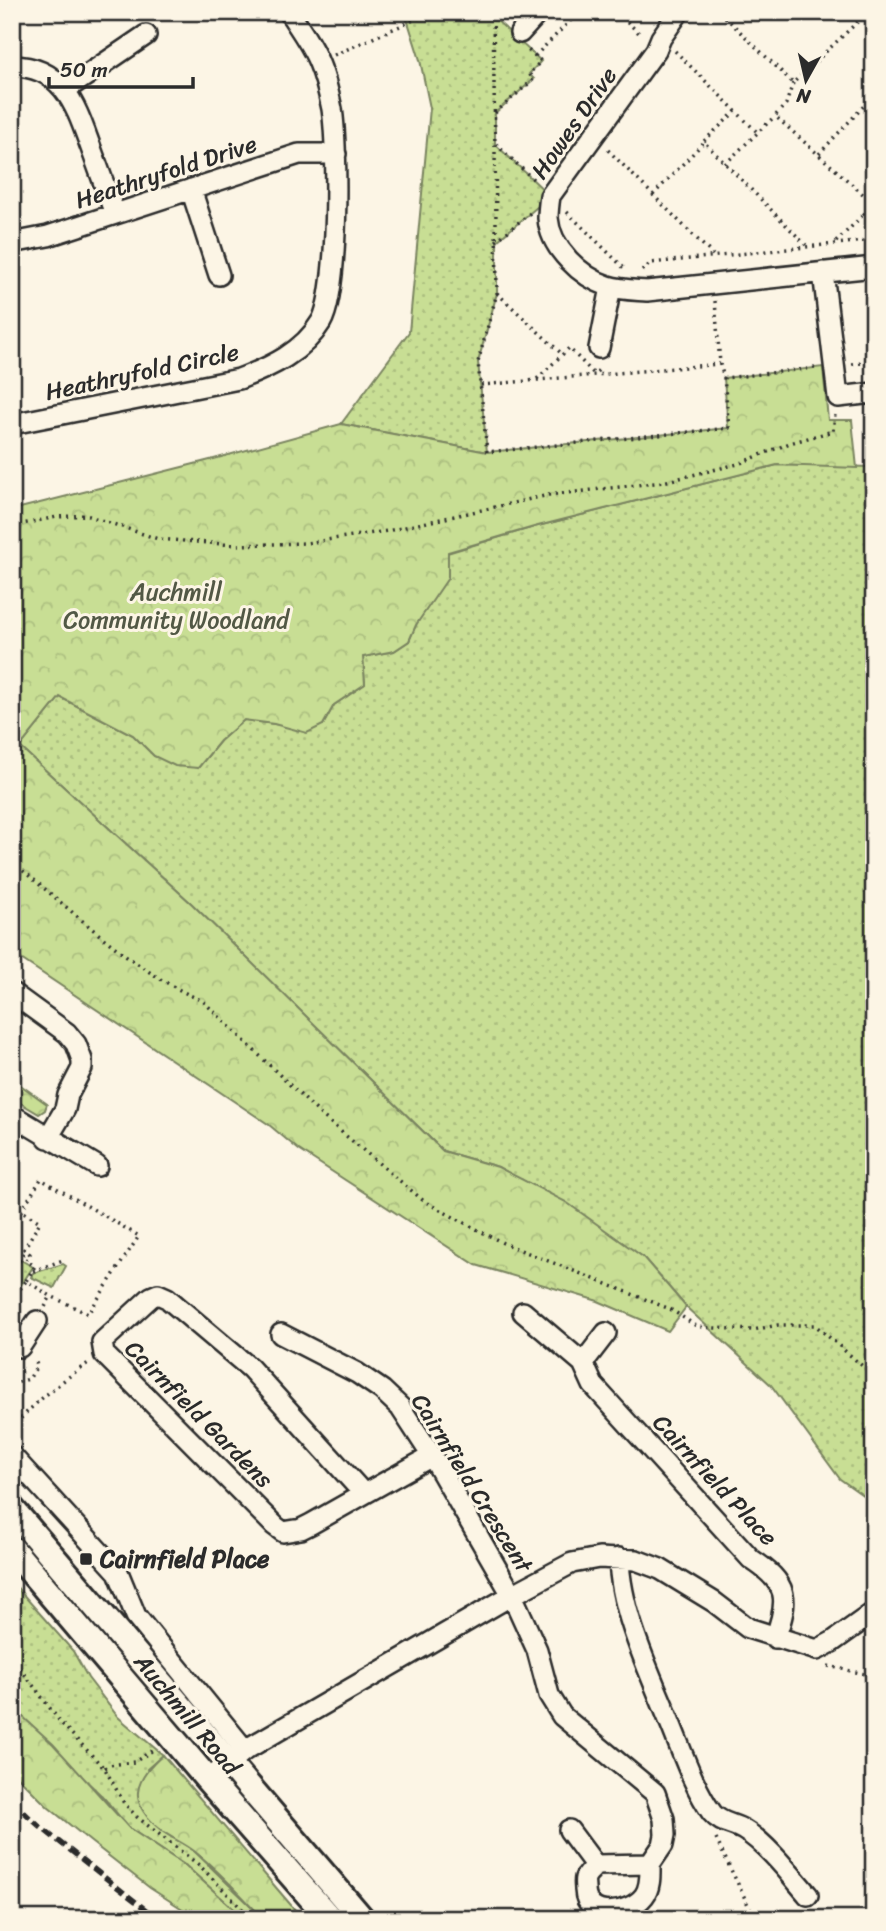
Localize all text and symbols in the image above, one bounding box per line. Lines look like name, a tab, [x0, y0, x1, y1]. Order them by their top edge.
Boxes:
scale bar	[49, 46, 192, 90]
north arrow	[770, 46, 840, 116]
text: 50 m	[60, 51, 108, 89]
street label: Howes Drive	[520, 58, 628, 188]
text: N	[794, 79, 814, 114]
street label: Heathryfold Drive	[70, 123, 262, 221]
street label: Heathryfold Circle	[41, 331, 243, 413]
park label: Auchmill Community Woodland	[63, 571, 290, 641]
street label: Cairnfield Gardens	[114, 1329, 284, 1499]
street label: Cairnfield Crescent	[400, 1385, 545, 1582]
street label: Cairnfield Place	[642, 1404, 788, 1556]
place label: Cairnfield Place	[99, 1538, 270, 1580]
marker: Cairnfield Place	[78, 1551, 94, 1567]
street label: Auchmill Road	[122, 1643, 252, 1786]

